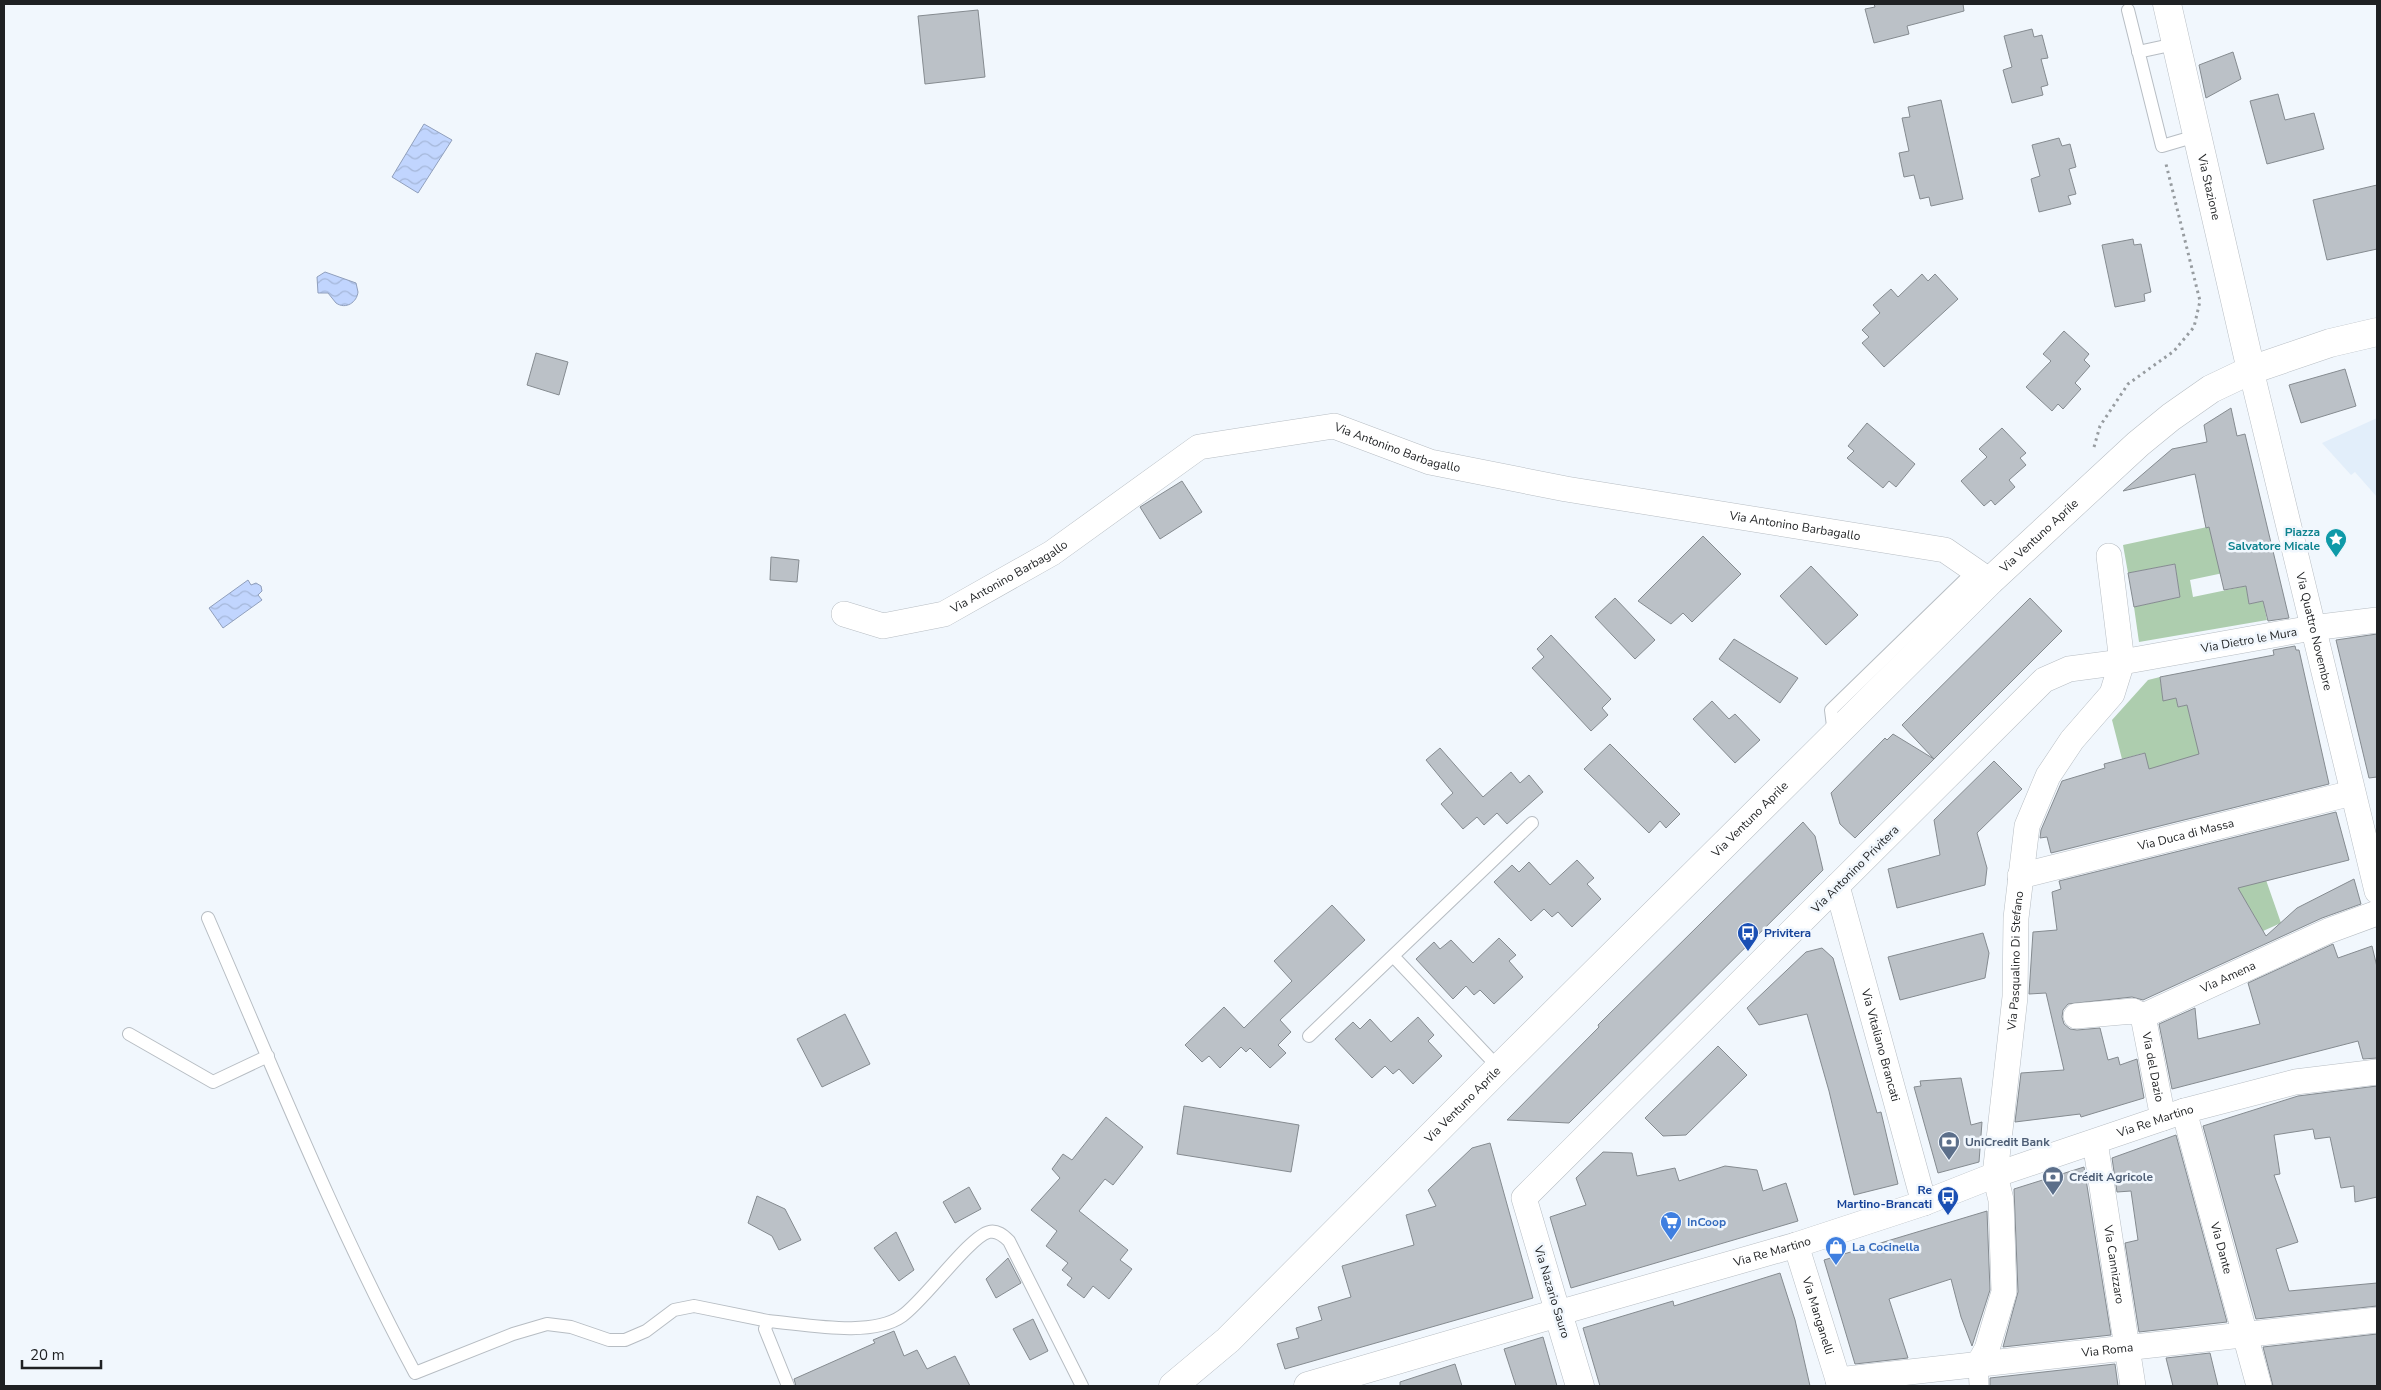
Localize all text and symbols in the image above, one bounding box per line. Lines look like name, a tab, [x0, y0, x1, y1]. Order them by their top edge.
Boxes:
street label: Via Stazione	[2194, 152, 2224, 222]
street label: Via Antonino Barbagallo	[1331, 418, 1462, 476]
street label: Via Ventuno Aprile	[1996, 495, 2082, 577]
street label: Via Antonino Barbagallo	[1727, 507, 1862, 544]
place label: Piazza Salvatore Micale	[2228, 524, 2320, 554]
place icon: Piazza Salvatore Micale	[2324, 527, 2348, 558]
street label: Via Antonino Barbagallo	[947, 536, 1071, 617]
street label: Via Quattro Novembre	[2292, 570, 2336, 692]
street label: Via Dietro le Mura	[2199, 624, 2298, 656]
street label: Via Ventuno Aprile	[1707, 778, 1792, 861]
street label: Via Duca di Massa	[2135, 815, 2236, 854]
street label: Via Antonino Privitera	[1807, 822, 1902, 917]
street label: Via Pasqualino Di Stefano	[2003, 890, 2027, 1032]
bus stop icon: Privitera	[1736, 921, 1760, 952]
place label: Privitera	[1764, 925, 1811, 941]
street label: Via Amena	[2197, 957, 2258, 997]
street label: Via Vitaliano Brancati	[1857, 986, 1904, 1103]
street label: Via del Dazio	[2138, 1030, 2168, 1104]
street label: Via Ventuno Aprile	[1420, 1063, 1504, 1147]
street label: Via Re Martino	[2114, 1101, 2196, 1141]
bank icon: UniCredit Bank	[1937, 1130, 1961, 1161]
place label: UniCredit Bank	[1965, 1134, 2050, 1150]
bank icon: Crédit Agricole	[2041, 1165, 2065, 1196]
place label: Crédit Agricole	[2069, 1169, 2153, 1185]
place label: Re Martino-Brancati	[1837, 1182, 1932, 1212]
bus stop icon: Re Martino-Brancati	[1936, 1185, 1960, 1216]
supermarket icon: InCoop	[1659, 1210, 1683, 1241]
place label: InCoop	[1687, 1214, 1726, 1230]
street label: Via Dante	[2206, 1219, 2236, 1276]
street label: Via Cannizzaro	[2100, 1223, 2128, 1305]
street label: Via Re Martino	[1731, 1233, 1813, 1271]
shop icon: La Cocinella	[1824, 1235, 1848, 1266]
place label: La Cocinella	[1852, 1239, 1920, 1255]
street label: Via Nazario Sauro	[1530, 1243, 1574, 1340]
street label: Via Manganelli	[1798, 1274, 1838, 1356]
scale bar	[22, 1338, 101, 1370]
street label: Via Roma	[2080, 1339, 2134, 1361]
text: 20 m	[30, 1345, 65, 1365]

